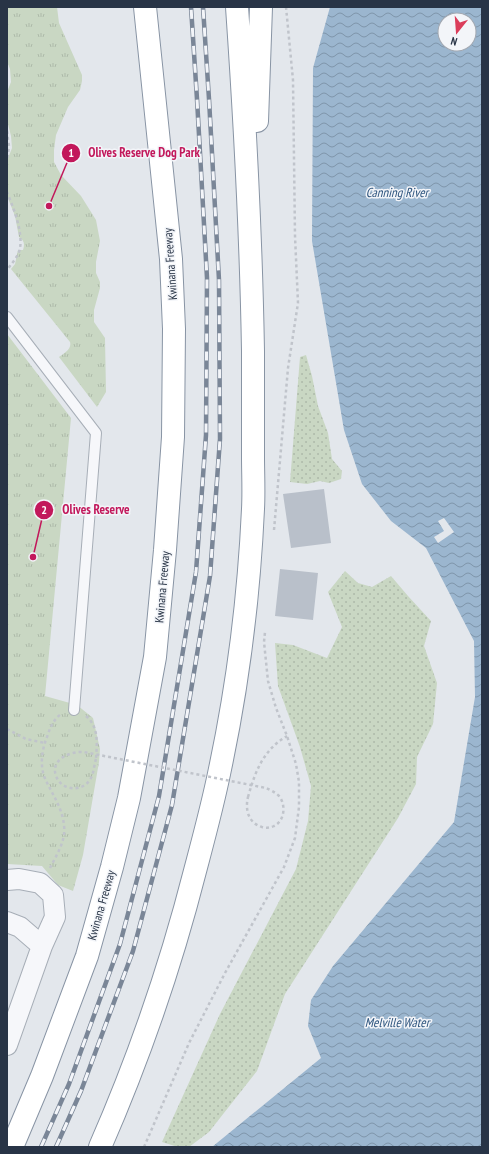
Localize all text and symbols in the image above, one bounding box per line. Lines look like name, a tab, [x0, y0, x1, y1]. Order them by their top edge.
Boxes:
north arrow	[437, 12, 477, 52]
text: N	[449, 34, 459, 49]
callout: Olives Reserve Dog Park	[61, 140, 208, 165]
text: Olives Reserve Dog Park	[88, 144, 200, 161]
text: 1	[68, 145, 74, 160]
water label: Canning River	[366, 184, 431, 201]
street label: Kwinana Freeway	[160, 227, 180, 300]
callout: Olives Reserve	[34, 497, 138, 522]
text: Olives Reserve	[62, 501, 130, 518]
text: 2	[41, 502, 47, 517]
street label: Kwinana Freeway	[151, 550, 173, 624]
street label: Kwinana Freeway	[84, 868, 118, 942]
water label: Melville Water	[365, 1014, 432, 1031]

